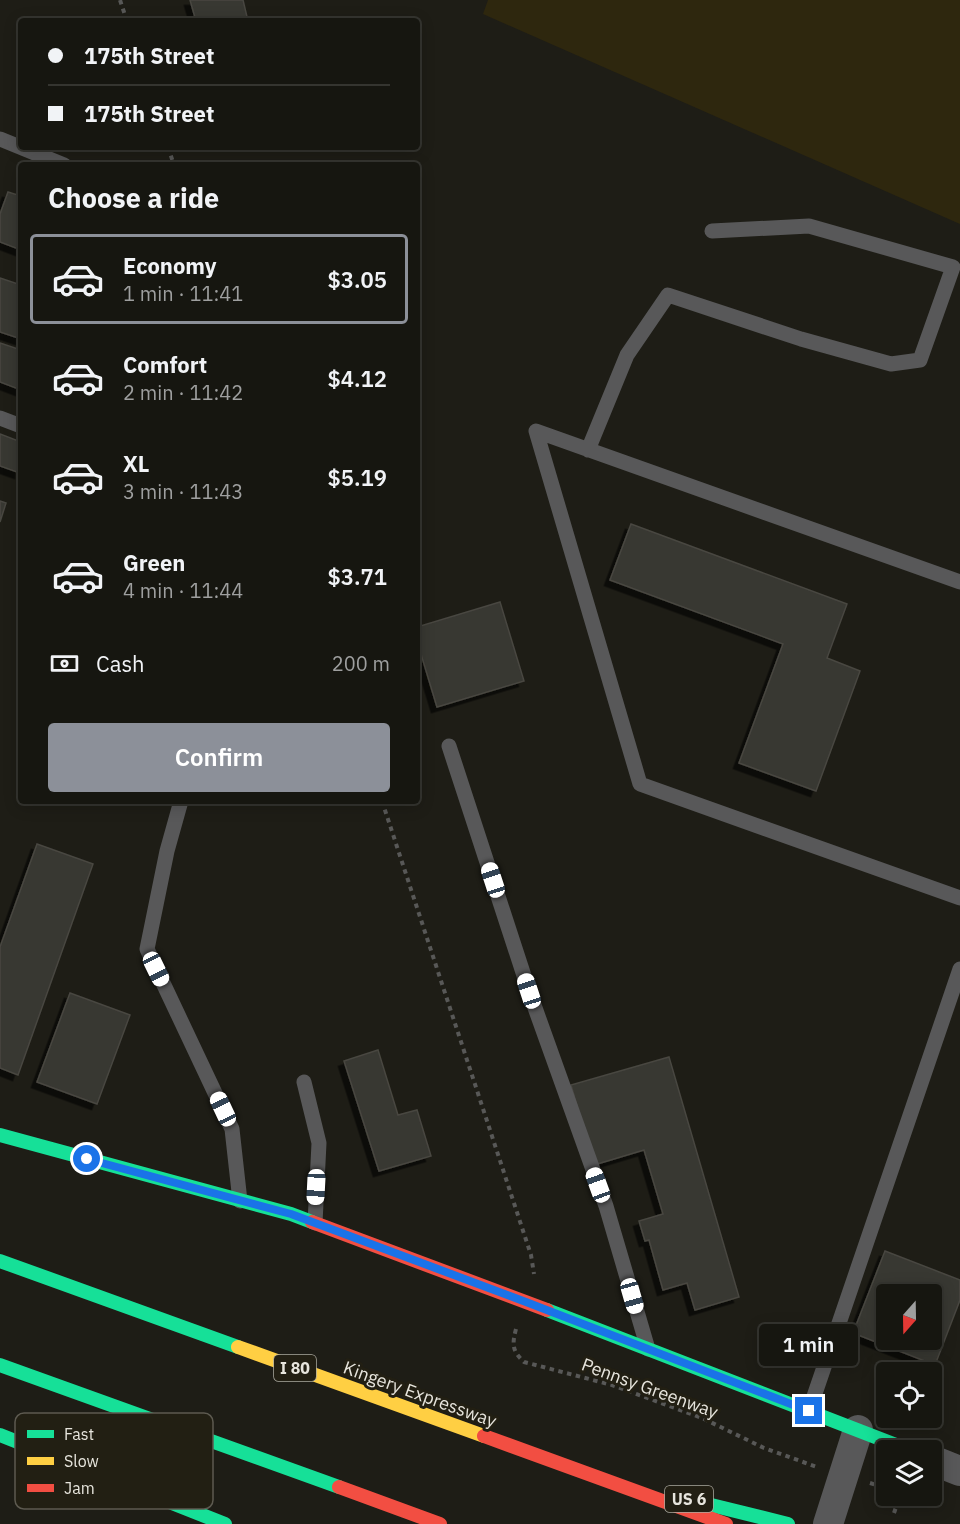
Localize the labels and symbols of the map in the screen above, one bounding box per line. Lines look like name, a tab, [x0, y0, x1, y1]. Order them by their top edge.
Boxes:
car	[479, 860, 507, 900]
car	[140, 949, 172, 989]
car	[515, 971, 543, 1011]
car	[207, 1089, 239, 1129]
route start	[73, 1145, 100, 1172]
car	[583, 1165, 613, 1205]
car	[306, 1169, 326, 1205]
car	[618, 1276, 646, 1316]
north arrow	[876, 1284, 942, 1350]
callout: 1 min	[760, 1324, 858, 1366]
street label: Pennsy Greenway	[579, 1353, 721, 1423]
road number: I 80	[274, 1355, 316, 1381]
street label: Kingery Expressway	[340, 1356, 500, 1432]
route end	[795, 1397, 822, 1424]
legend	[15, 1413, 213, 1509]
text: Fast	[64, 1424, 94, 1444]
text: Slow	[64, 1451, 99, 1471]
text: Jam	[64, 1478, 95, 1498]
road number: US 6	[665, 1486, 713, 1512]

